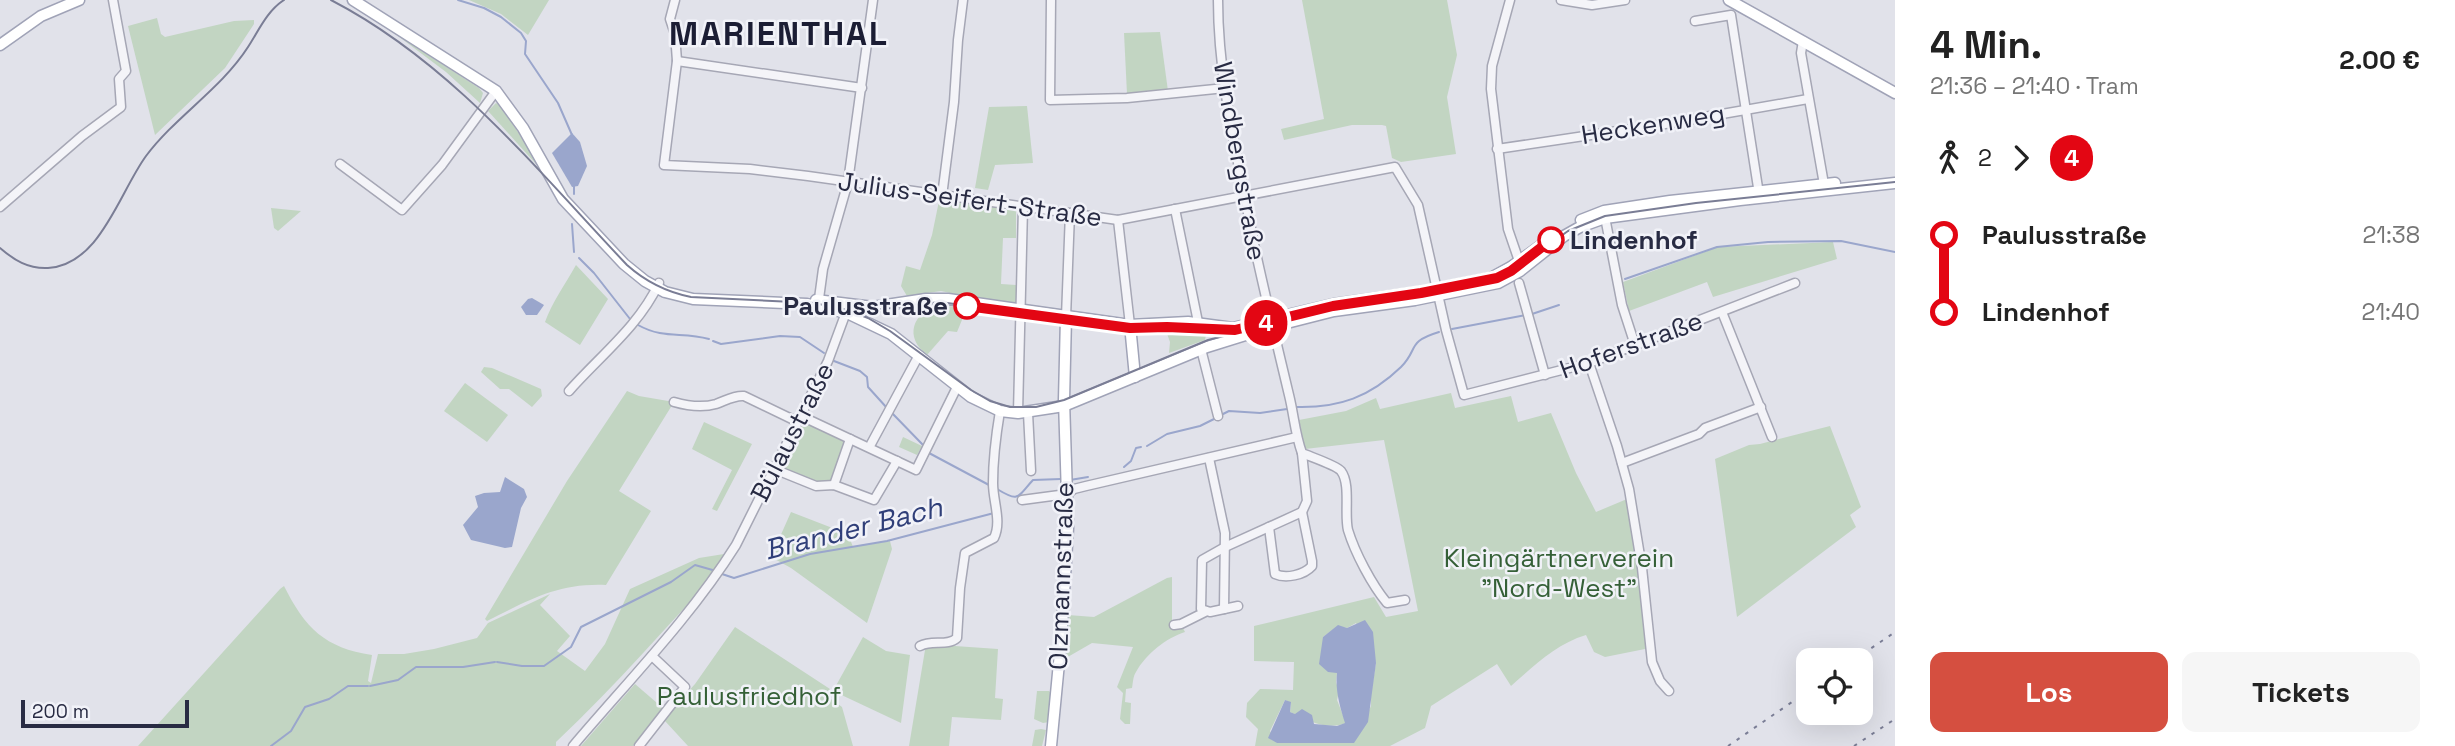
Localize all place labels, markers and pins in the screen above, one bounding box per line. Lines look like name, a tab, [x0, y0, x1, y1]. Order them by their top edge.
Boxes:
place label: Lindenhof	[1570, 223, 1697, 257]
marker: Lindenhof	[1538, 227, 1564, 253]
place label: Paulusstraße	[783, 289, 948, 323]
marker: Paulusstraße	[954, 293, 980, 319]

